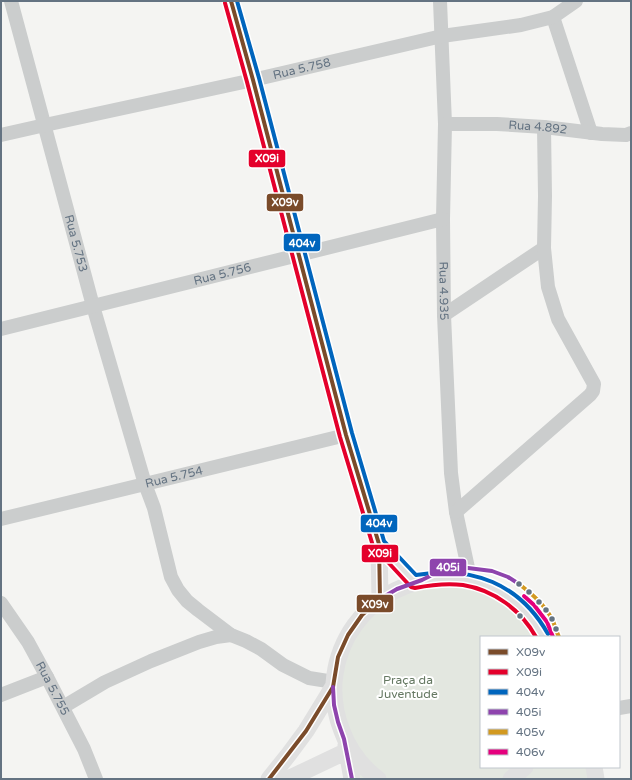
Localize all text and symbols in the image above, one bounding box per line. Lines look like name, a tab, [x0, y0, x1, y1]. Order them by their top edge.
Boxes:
street label: Rua 5.758	[272, 55, 332, 82]
street label: Rua 4.892	[508, 118, 568, 137]
line badge: X09i	[248, 149, 286, 168]
text: X09i	[255, 152, 279, 165]
line badge: X09v	[266, 193, 304, 212]
text: X09v	[271, 196, 299, 209]
street label: Rua 5.753	[62, 213, 91, 274]
line badge: 404v	[283, 233, 321, 252]
text: 404v	[289, 237, 315, 250]
street label: Rua 5.756	[192, 260, 252, 288]
street label: Rua 4.935	[436, 261, 451, 321]
street label: Rua 5.754	[144, 463, 205, 491]
line badge: 404v	[360, 514, 398, 533]
text: 404v	[366, 517, 392, 530]
line badge: X09i	[361, 544, 399, 563]
text: X09i	[368, 547, 392, 560]
line badge: 405i	[429, 558, 467, 577]
text: 405i	[436, 561, 460, 574]
unlabelled marker	[514, 579, 524, 589]
unlabelled marker	[524, 587, 534, 597]
line badge: X09v	[356, 594, 394, 613]
unlabelled marker	[534, 597, 544, 607]
text: X09v	[361, 598, 389, 611]
unlabelled marker	[541, 605, 551, 615]
unlabelled marker	[515, 611, 525, 621]
unlabelled marker	[547, 614, 557, 624]
unlabelled marker	[551, 624, 561, 634]
legend	[480, 636, 620, 768]
text: X09v	[516, 645, 546, 659]
street label: Rua 5.755	[33, 659, 72, 718]
text: X09i	[516, 665, 542, 679]
park label: Praça da Juventude	[378, 673, 438, 701]
text: 404v	[516, 685, 546, 699]
text: 405i	[516, 705, 542, 719]
text: 405v	[516, 725, 546, 739]
text: 406v	[516, 745, 546, 759]

